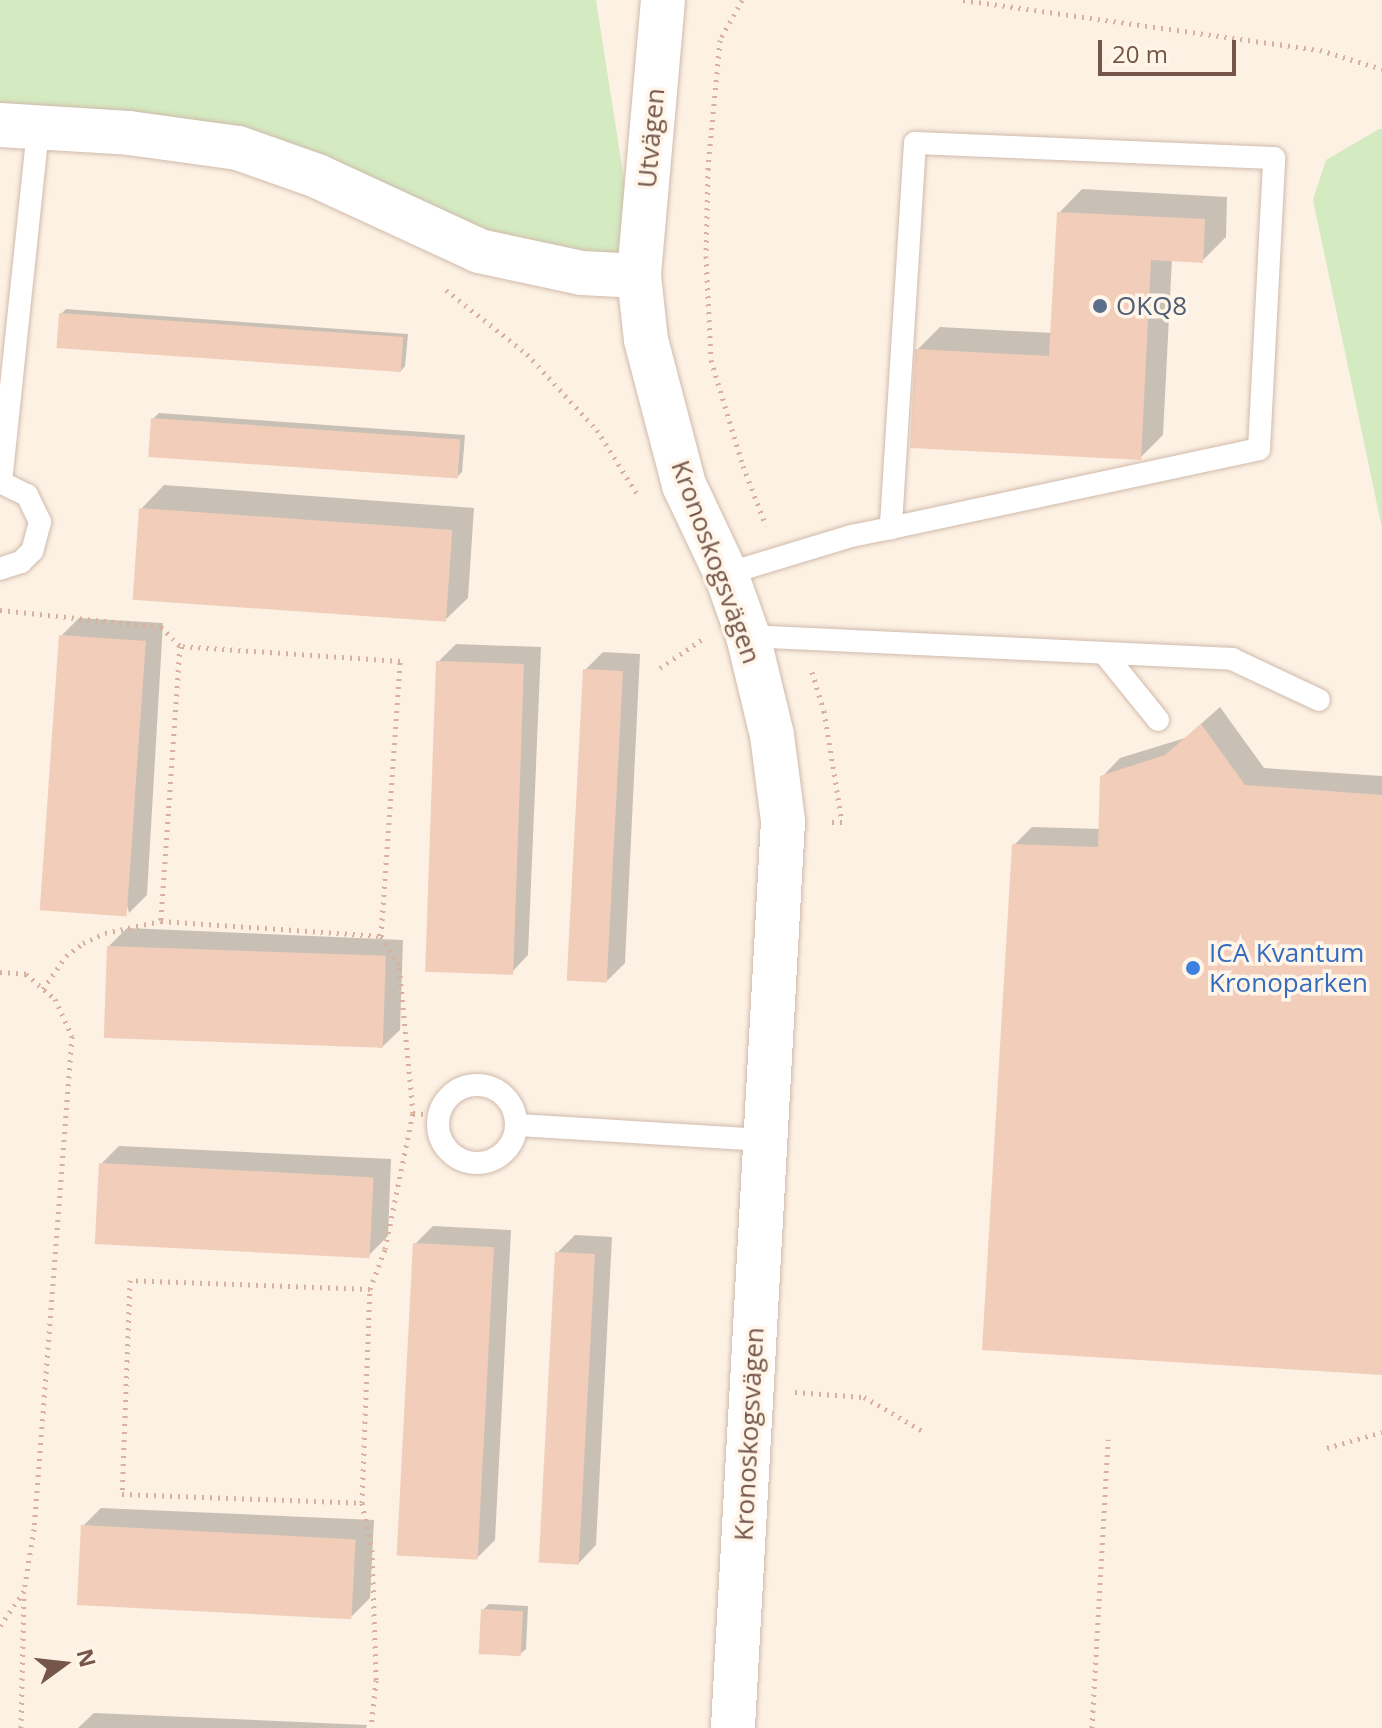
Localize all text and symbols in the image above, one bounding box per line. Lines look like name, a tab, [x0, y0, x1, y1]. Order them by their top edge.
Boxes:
scale bar	[1102, 24, 1240, 74]
text: 20 m	[1112, 37, 1168, 70]
street label: Utvägen	[631, 87, 671, 189]
place label: OKQ8	[1116, 290, 1187, 322]
marker: OKQ8	[1091, 297, 1109, 315]
street label: Kronoskogsvägen	[665, 456, 767, 668]
place label: ICA Kvantum Kronoparken	[1209, 937, 1368, 998]
marker: ICA Kvantum Kronoparken	[1184, 959, 1202, 977]
street label: Kronoskogsvägen	[728, 1326, 770, 1542]
north arrow	[24, 1624, 104, 1704]
text: N	[70, 1645, 104, 1670]

